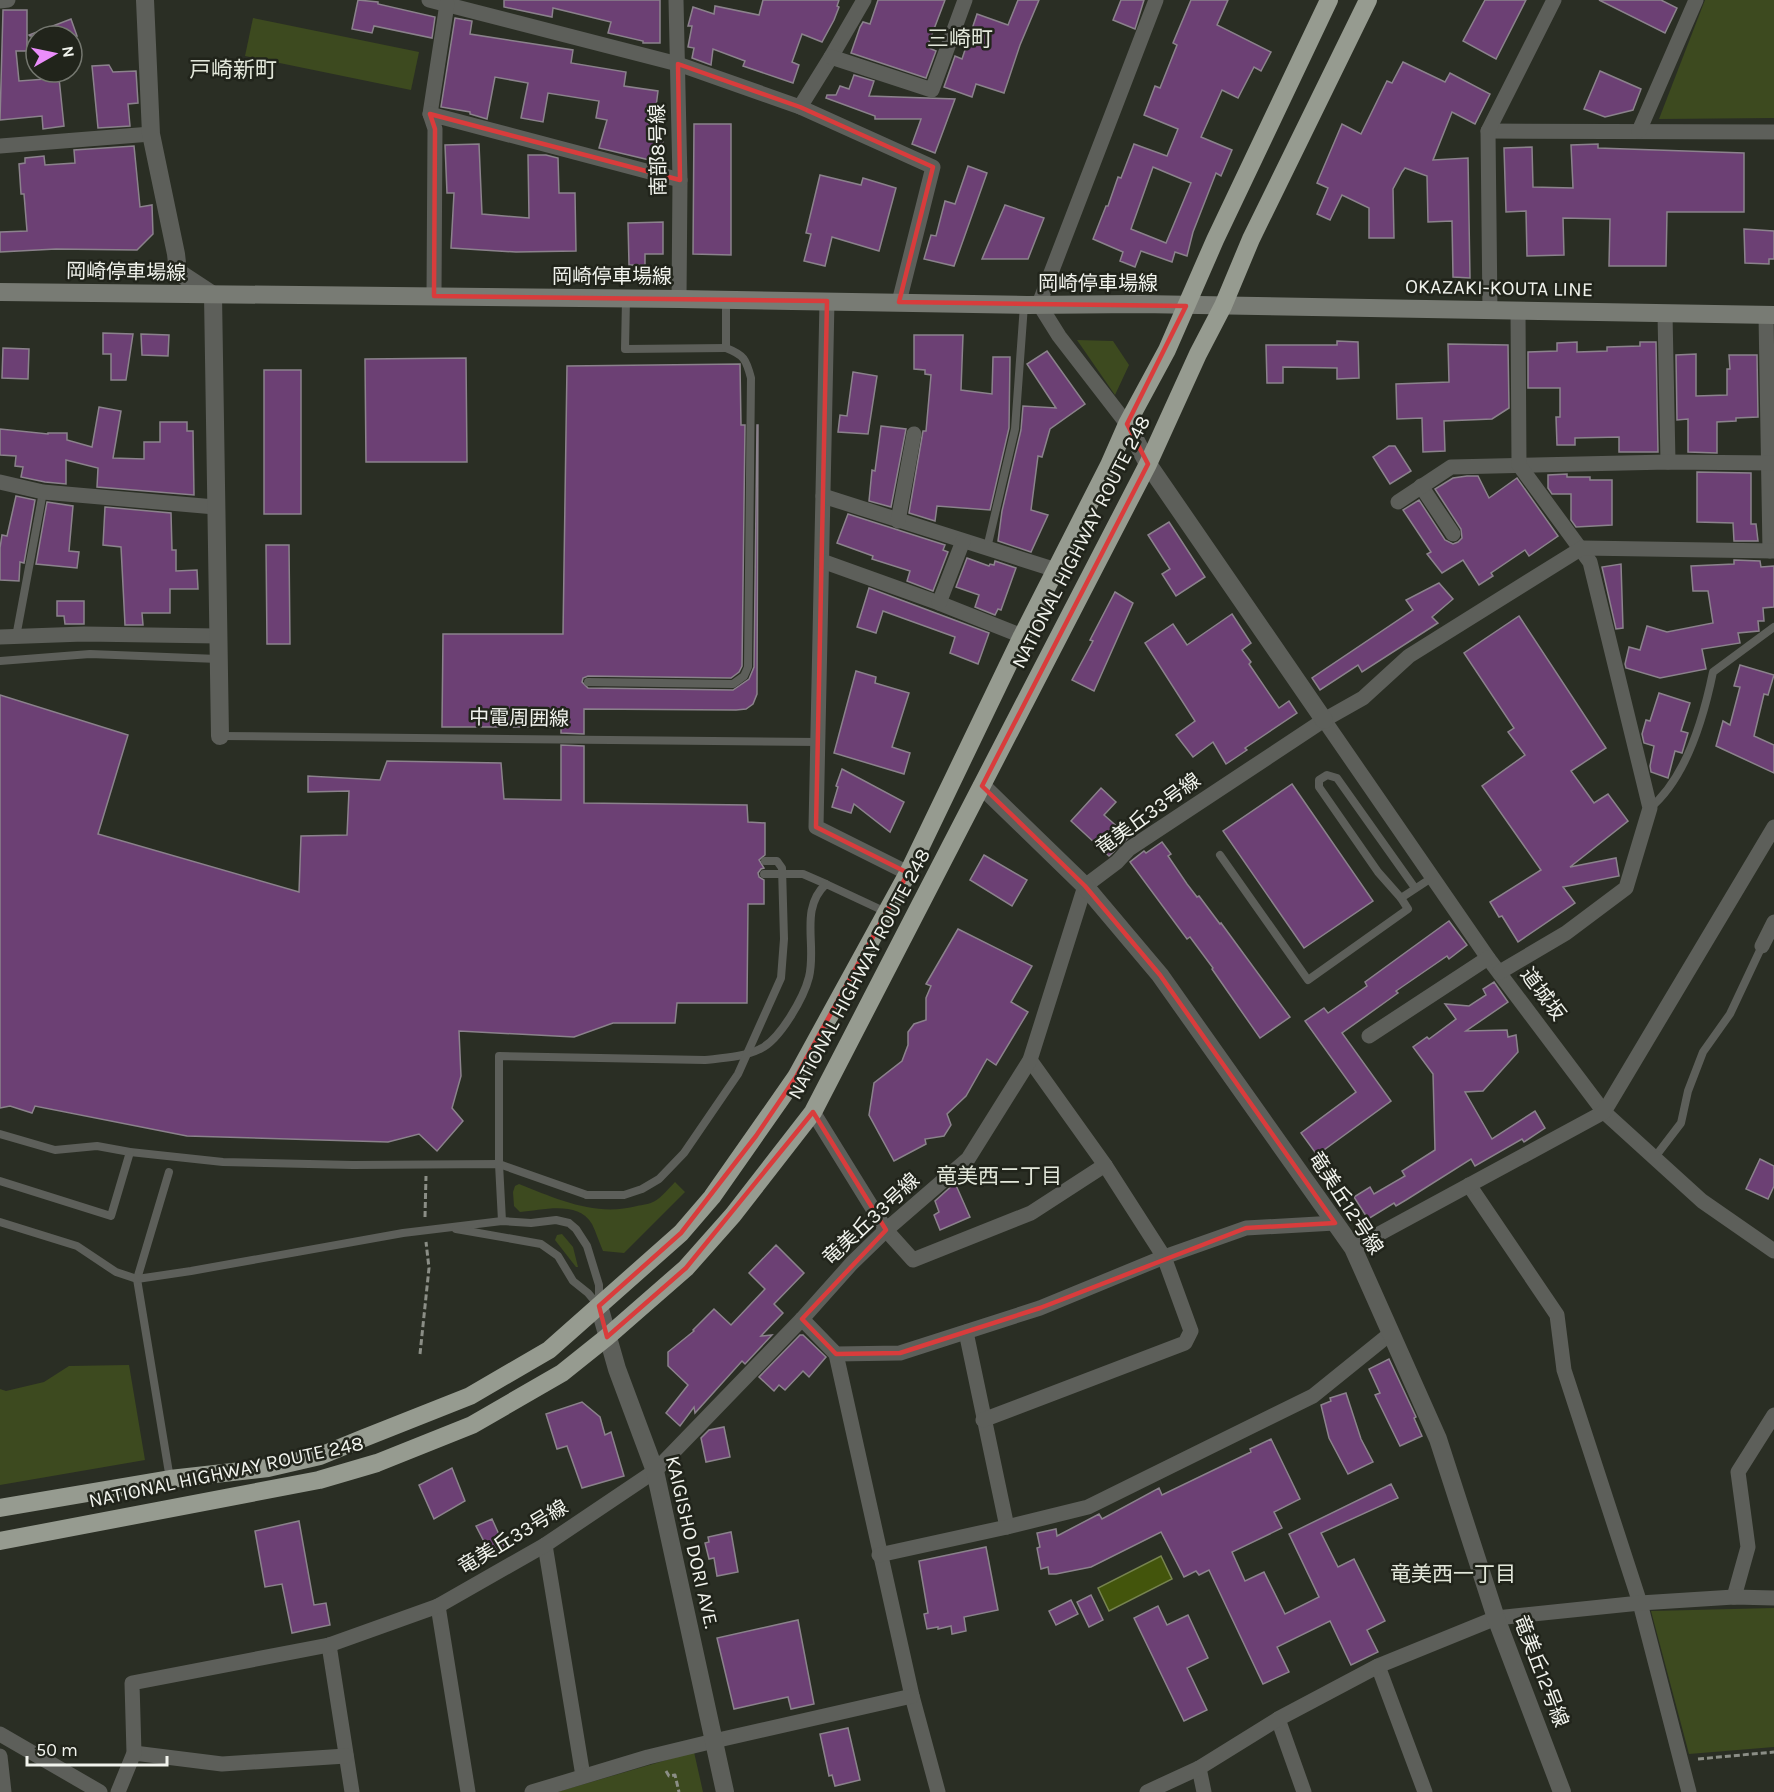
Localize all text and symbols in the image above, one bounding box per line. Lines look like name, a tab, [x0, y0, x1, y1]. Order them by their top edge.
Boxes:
north arrow	[24, 24, 84, 84]
district label: 三崎町	[927, 26, 993, 52]
text: N	[58, 45, 79, 59]
district label: 戸崎新町	[189, 57, 277, 83]
street label: 南部8号線	[646, 104, 670, 196]
street label: 岡崎停車場線	[66, 259, 186, 285]
street label: 岡崎停車場線	[552, 265, 672, 288]
street label: 岡崎停車場線	[1038, 272, 1158, 295]
street label: OKAZAKI-KOUTA LINE	[1405, 275, 1593, 301]
street label: NATIONAL HIGHWAY ROUTE 248	[1007, 412, 1155, 672]
street label: 中電周囲線	[469, 706, 569, 730]
street label: 竜美丘33号線	[1091, 768, 1205, 860]
street label: NATIONAL HIGHWAY ROUTE 248	[783, 845, 935, 1103]
street label: 道城坂	[1516, 963, 1570, 1025]
street label: 竜美丘12号線	[1304, 1147, 1388, 1259]
district label: 竜美西二丁目	[936, 1164, 1062, 1188]
street label: 竜美丘33号線	[818, 1168, 924, 1270]
street label: NATIONAL HIGHWAY ROUTE 248	[86, 1432, 366, 1512]
street label: KAIGISHO DORI AVE.	[661, 1453, 723, 1631]
street label: 竜美丘33号線	[454, 1495, 572, 1579]
district label: 竜美西一丁目	[1390, 1562, 1516, 1586]
street label: 竜美丘12号線	[1509, 1612, 1573, 1730]
scale bar	[27, 1729, 166, 1767]
text: 50 m	[36, 1739, 78, 1761]

